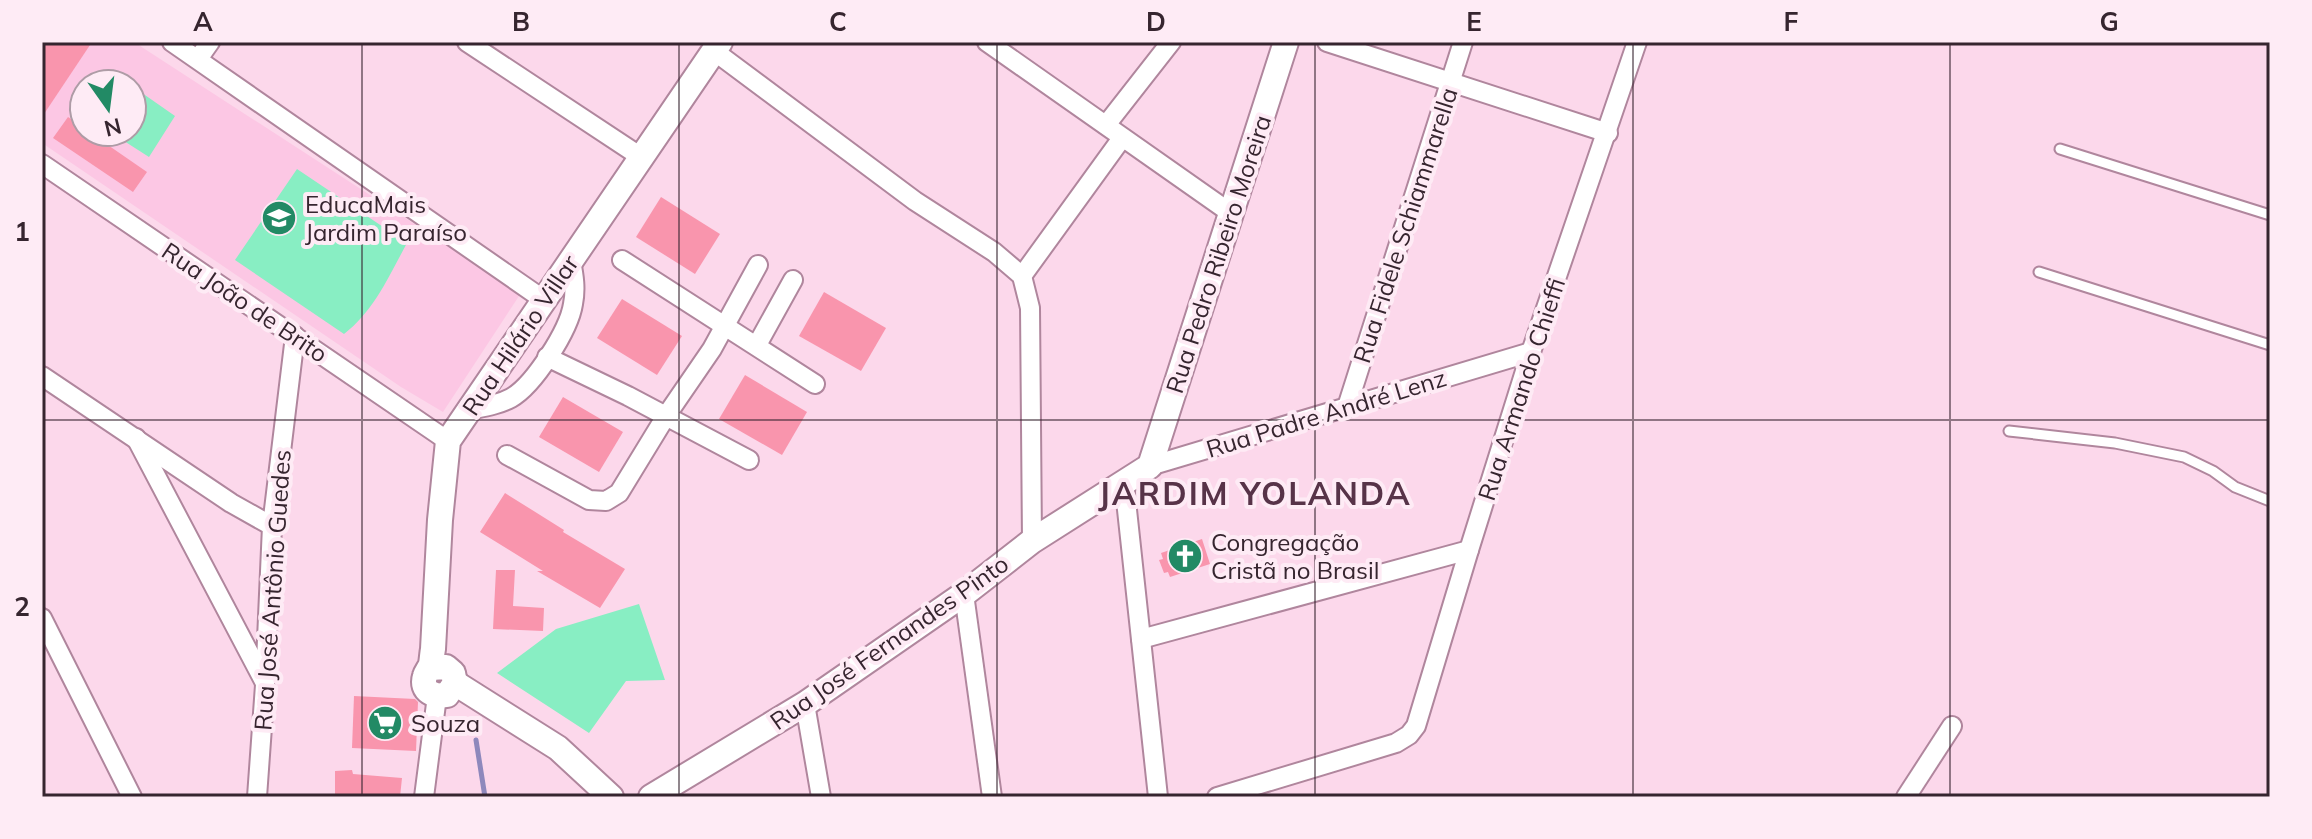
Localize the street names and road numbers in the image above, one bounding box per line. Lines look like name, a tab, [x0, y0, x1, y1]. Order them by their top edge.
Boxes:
street label: Rua Fidele Schiammarella	[1346, 84, 1464, 366]
street label: Rua Pedro Ribeiro Moreira	[1159, 111, 1277, 397]
street label: Rua João de Brito	[156, 235, 334, 369]
street label: Rua Hilário Villar	[455, 249, 585, 421]
street label: Rua Armando Chieffi	[1471, 274, 1571, 504]
street label: Rua Padre André Lenz	[1202, 362, 1450, 464]
street label: Rua José Antônio Guedes	[247, 449, 297, 731]
street label: Rua José Fernandes Pinto	[764, 548, 1014, 736]

